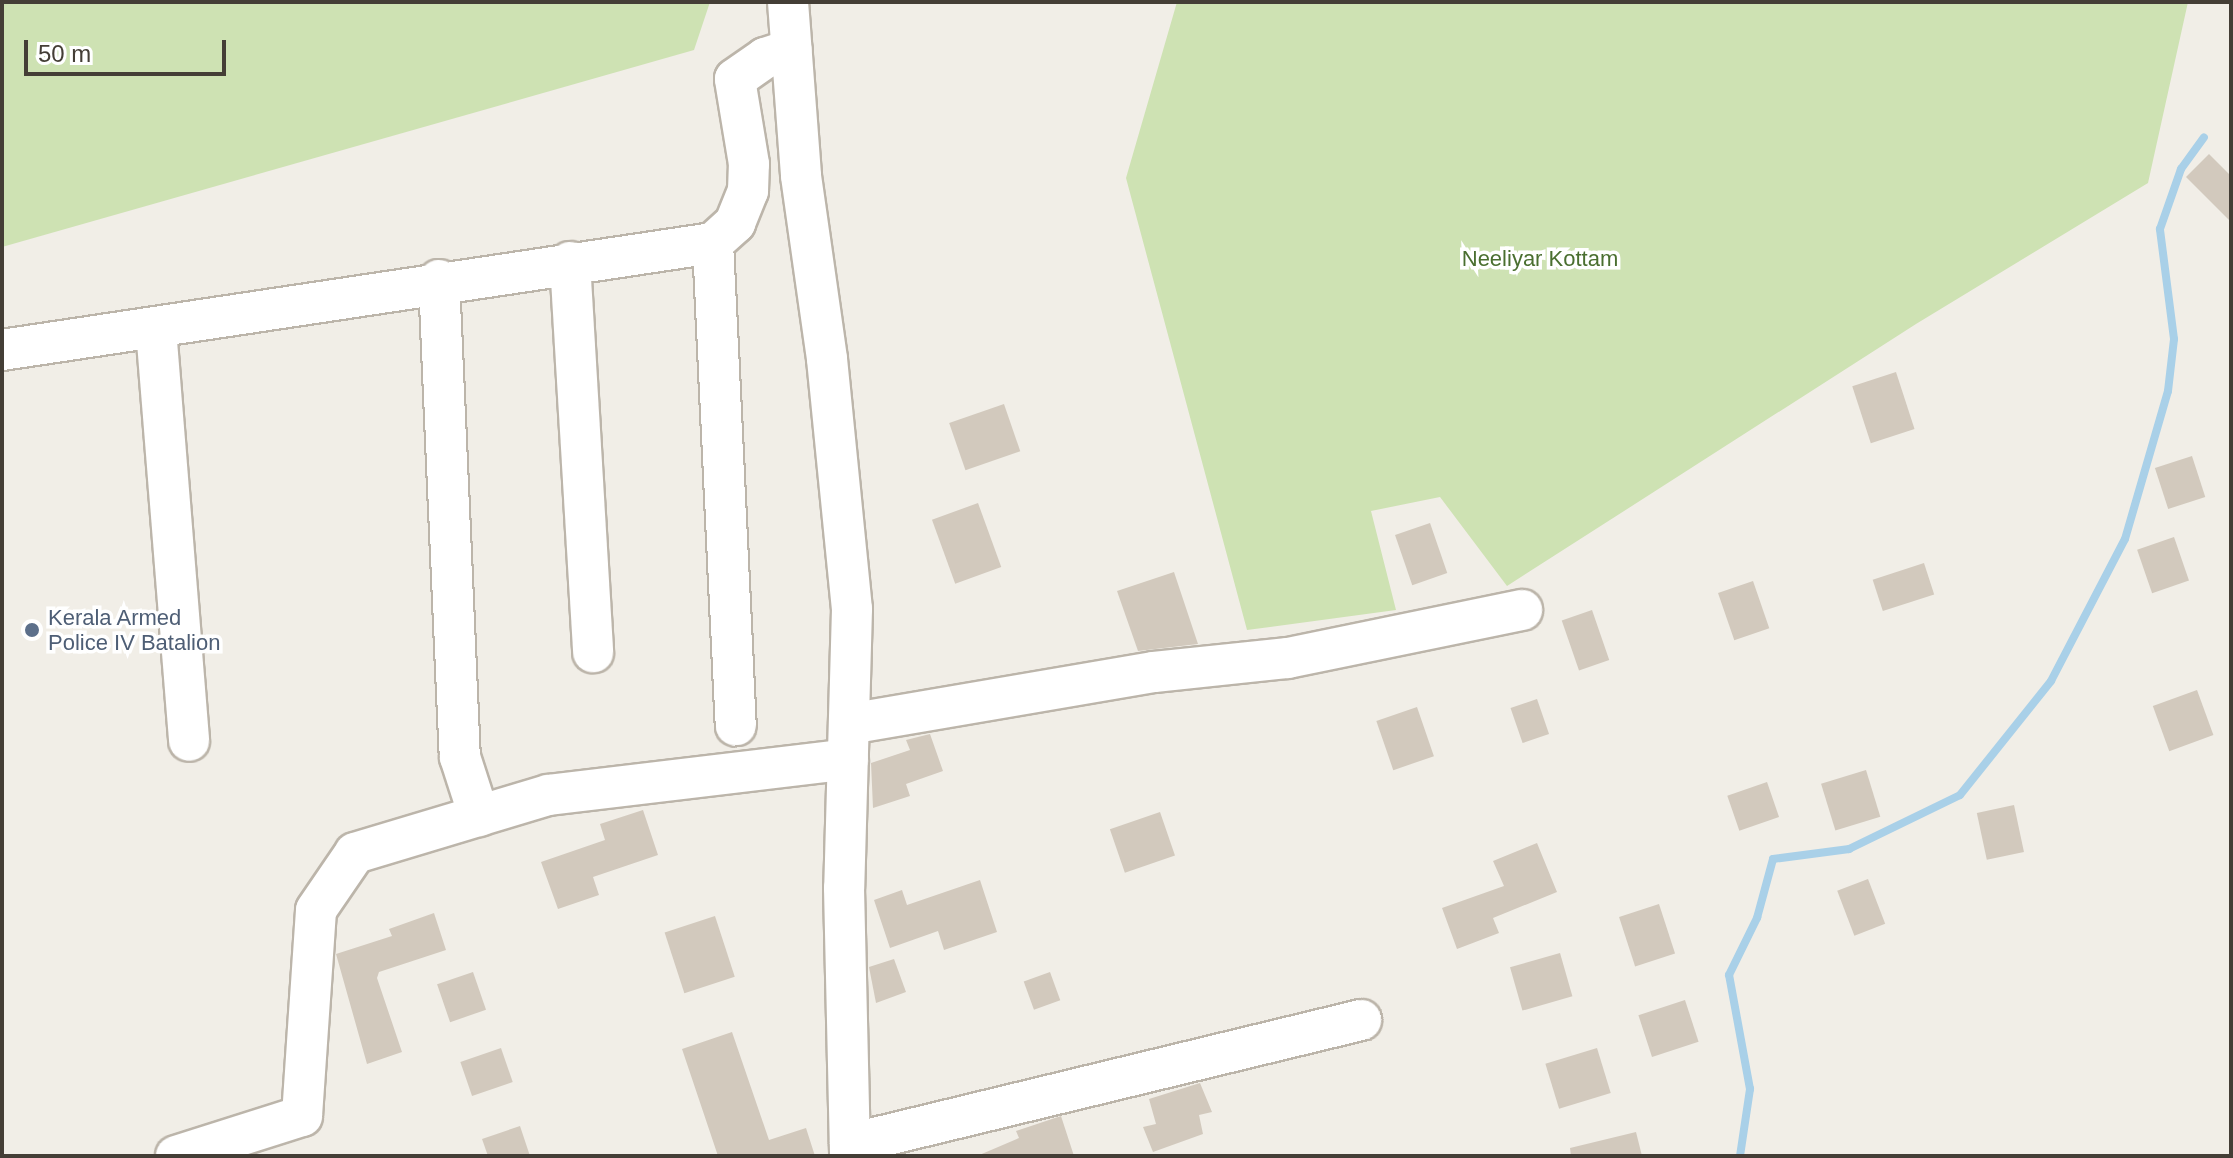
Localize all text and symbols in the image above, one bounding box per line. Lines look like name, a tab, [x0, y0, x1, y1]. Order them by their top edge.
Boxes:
scale bar	[28, 24, 230, 74]
text: 50 m	[38, 40, 91, 67]
park label: Neeliyar Kottam	[1462, 246, 1618, 272]
place label: Kerala Armed Police IV Batalion	[48, 604, 220, 656]
marker: Kerala Armed Police IV Batalion	[23, 621, 41, 639]

